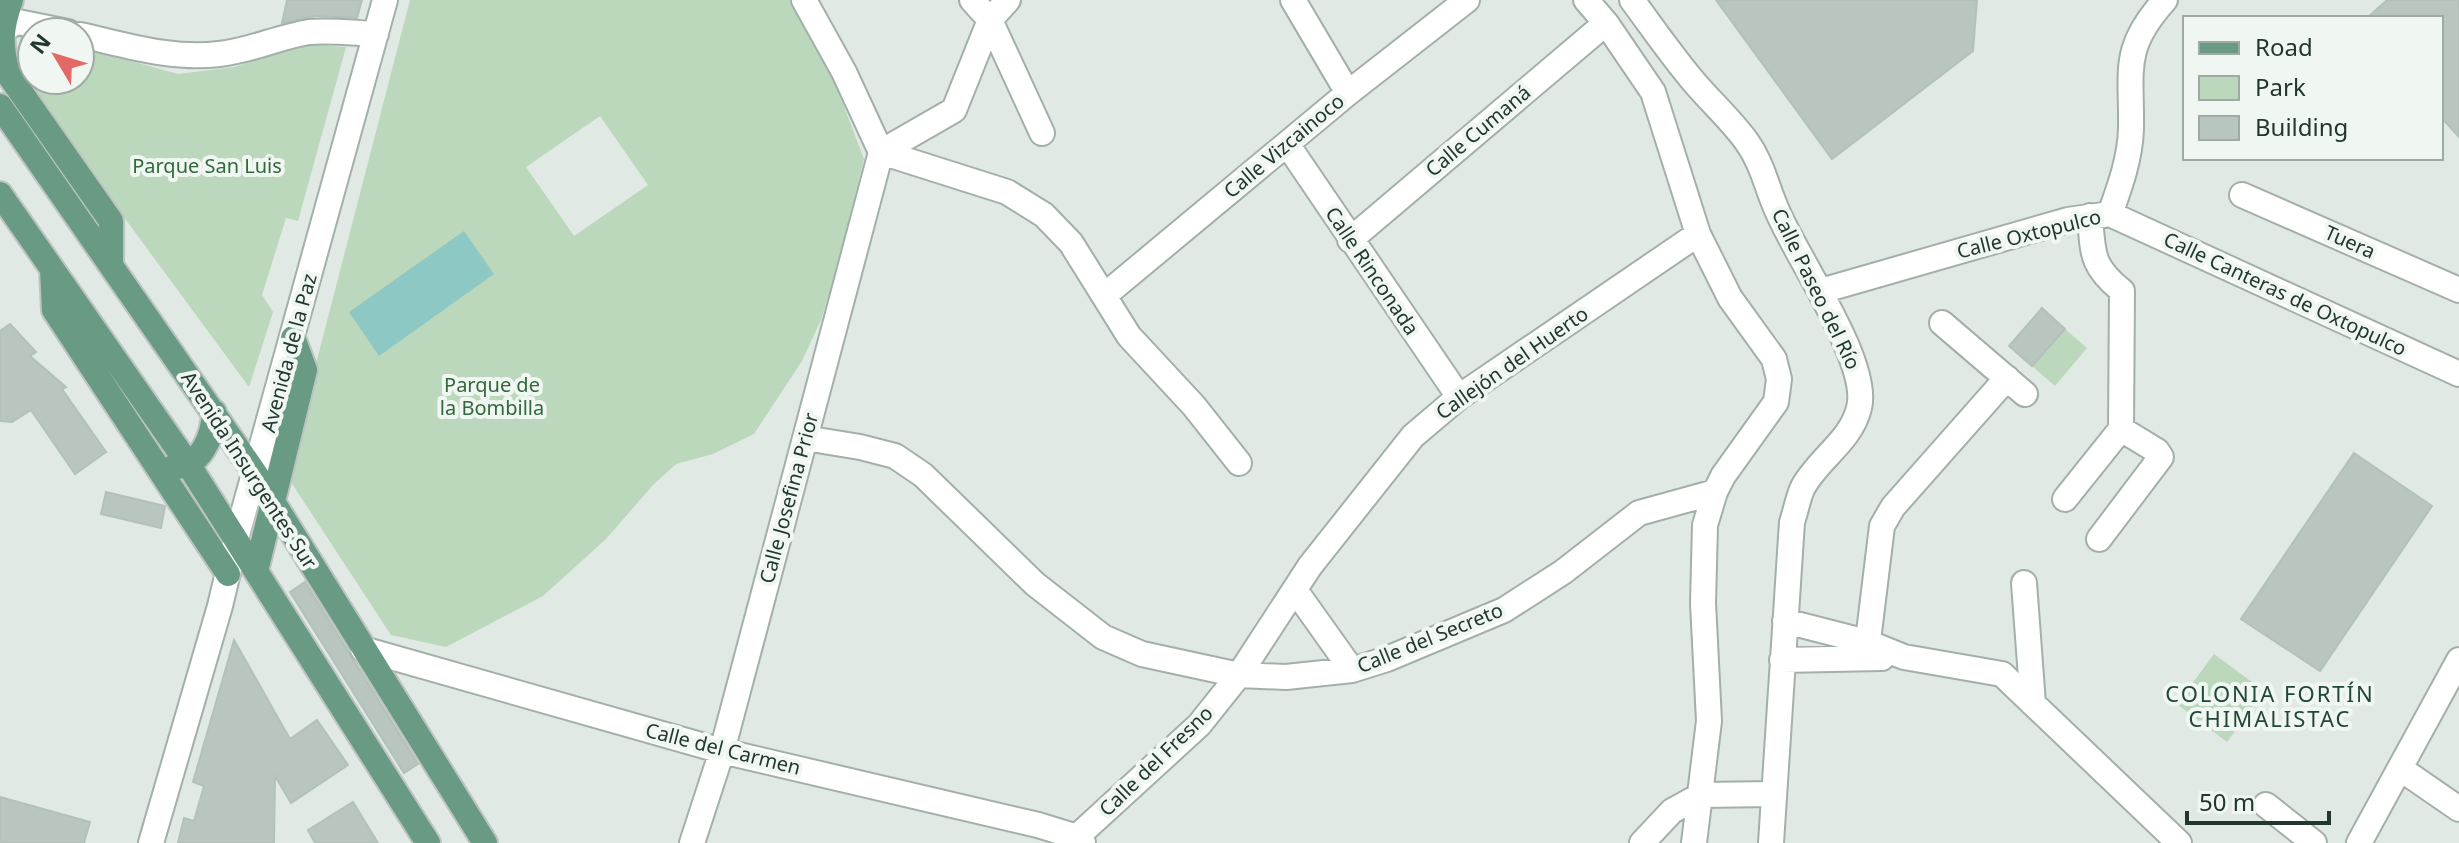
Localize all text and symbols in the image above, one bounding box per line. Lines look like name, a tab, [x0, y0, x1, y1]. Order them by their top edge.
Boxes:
north arrow	[16, 16, 96, 96]
legend	[2183, 16, 2443, 160]
text: N	[22, 27, 57, 59]
text: Road	[2255, 30, 2313, 63]
text: Park	[2255, 70, 2306, 103]
street label: Calle Cumaná	[1420, 79, 1536, 182]
street label: Calle Vizcainoco	[1218, 87, 1350, 204]
text: Building	[2255, 110, 2348, 143]
park label: Parque San Luis	[132, 152, 282, 179]
street label: Calle Rinconada	[1319, 201, 1425, 340]
street label: Calle Oxtopulco	[1954, 203, 2104, 264]
street label: Calle Paseo del Río	[1766, 204, 1867, 374]
street label: Tuera	[2321, 218, 2380, 265]
street label: Calle Canteras de Oxtopulco	[2159, 225, 2411, 362]
street label: Avenida de la Paz	[254, 270, 323, 435]
street label: Callejón del Huerto	[1430, 300, 1593, 425]
street label: Avenida Insurgentes Sur	[175, 366, 323, 574]
park label: Parque de la Bombilla	[440, 371, 544, 421]
street label: Calle Josefina Prior	[753, 409, 824, 586]
street label: Calle del Secreto	[1353, 596, 1507, 679]
district label: COLONIA FORTÍN CHIMALISTAC	[2165, 678, 2375, 733]
street label: Calle del Fresno	[1093, 699, 1218, 822]
street label: Calle del Carmen	[643, 716, 804, 781]
scale bar	[2187, 775, 2329, 825]
text: 50 m	[2199, 785, 2255, 818]

